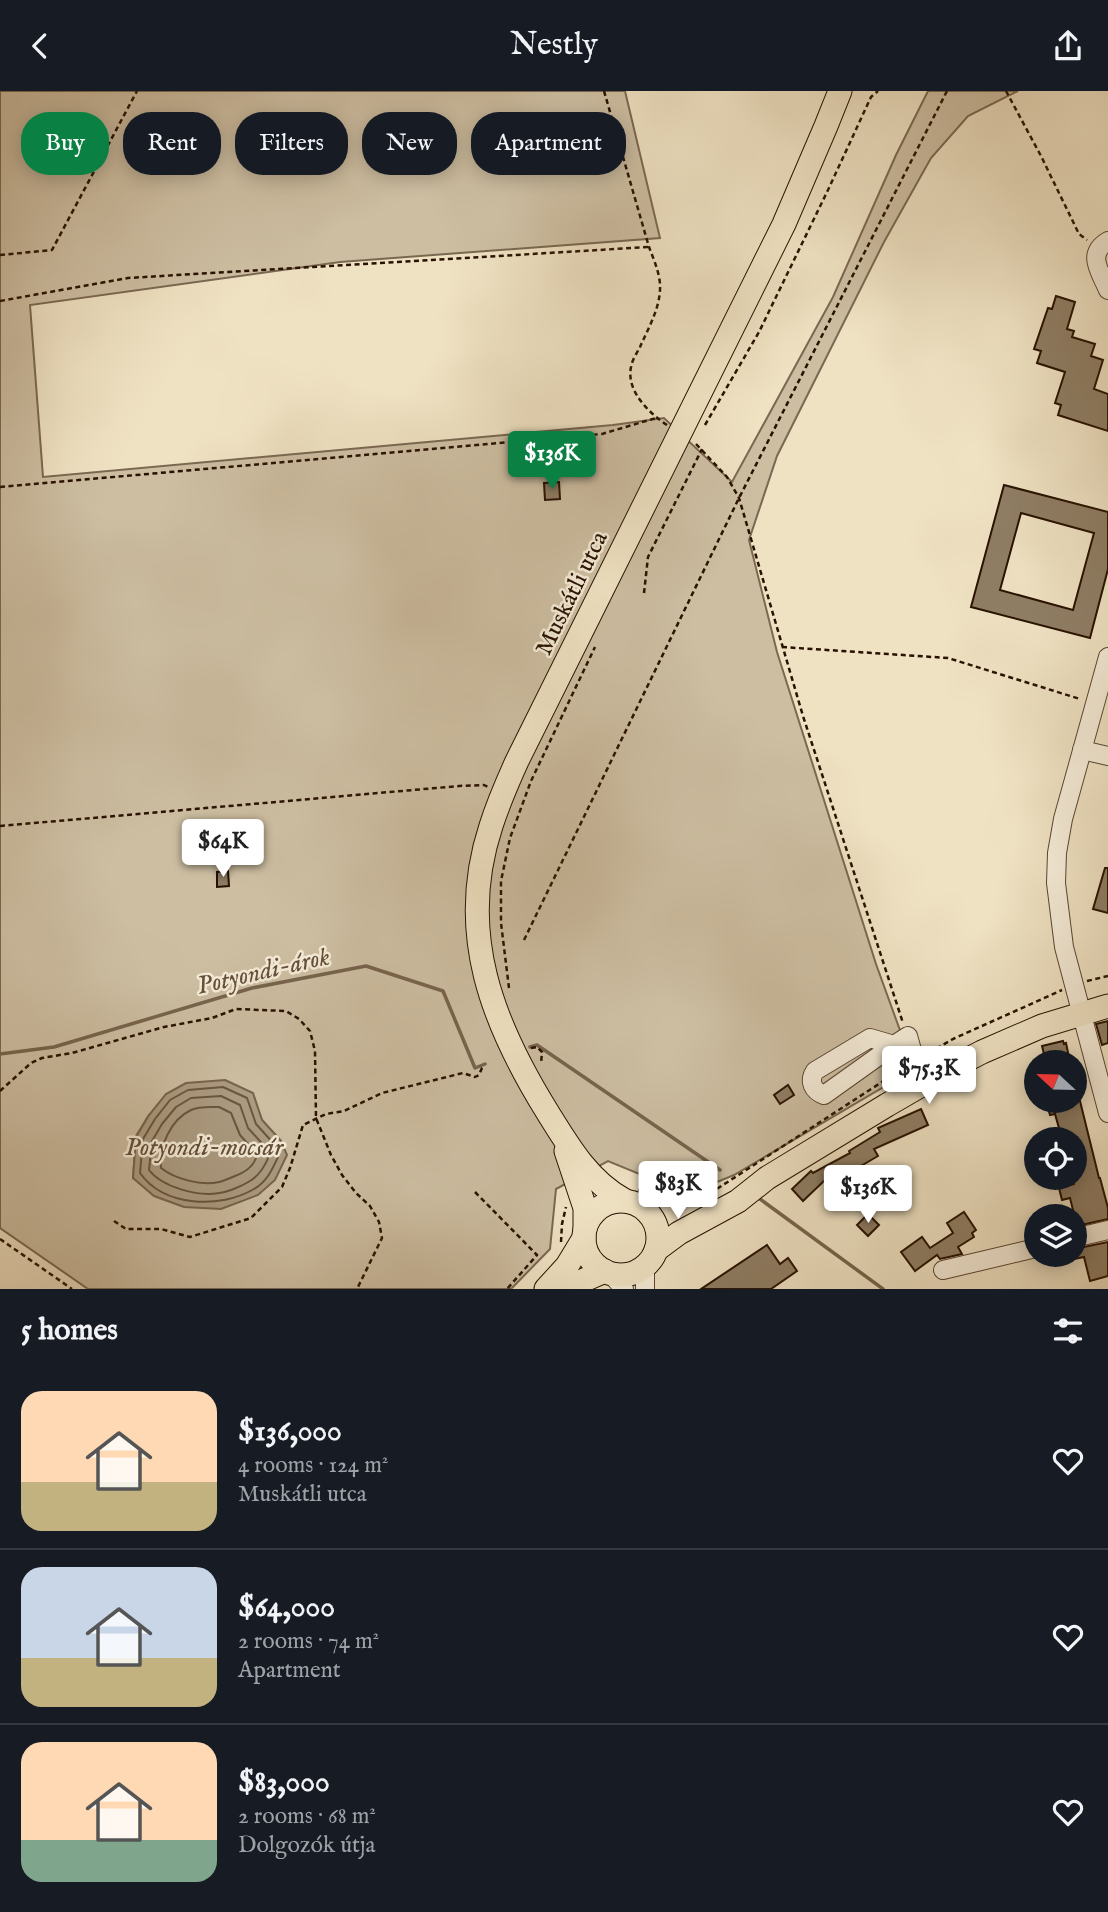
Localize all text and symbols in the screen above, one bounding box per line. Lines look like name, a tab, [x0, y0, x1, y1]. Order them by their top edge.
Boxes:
text: Nestly	[510, 25, 598, 66]
icon: back	[21, 27, 59, 65]
icon: share	[1049, 27, 1087, 65]
chip: Buy	[21, 112, 109, 175]
chip: Rent	[123, 112, 221, 175]
chip: Filters	[235, 112, 348, 175]
chip: New	[362, 112, 457, 175]
chip: Apartment	[471, 112, 626, 175]
pin: $136K	[503, 431, 601, 491]
text: $136K	[524, 439, 580, 468]
street label: Muskátli utca	[529, 526, 616, 661]
pin: $64K	[182, 819, 264, 879]
text: $64K	[198, 827, 248, 856]
water label: Potyondi-árok	[194, 940, 334, 1003]
pin: $75.3K	[872, 1047, 986, 1106]
north arrow	[1024, 1050, 1087, 1113]
map controls	[1024, 1050, 1087, 1267]
text: $75.3K	[898, 1054, 960, 1083]
button: locate	[1024, 1127, 1087, 1190]
water label: Potyondi-mocsár	[125, 1131, 284, 1164]
pin: $83K	[637, 1161, 719, 1221]
pin: $136K	[819, 1165, 917, 1225]
text: $83K	[655, 1169, 701, 1198]
text: $136K	[840, 1173, 896, 1202]
button: layers	[1024, 1204, 1087, 1267]
text: 5 homes	[21, 1312, 118, 1350]
icon: filters	[1049, 1312, 1087, 1350]
text: $136,000	[238, 1413, 342, 1451]
icon: home	[77, 1419, 161, 1503]
icon: heart	[1049, 1442, 1087, 1480]
text: 4 rooms · 124 m²	[238, 1451, 388, 1480]
text: Muskátli utca	[238, 1480, 367, 1509]
text: $64,000	[238, 1589, 335, 1627]
icon: home	[77, 1595, 161, 1679]
icon: heart	[1049, 1618, 1087, 1656]
text: 2 rooms · 74 m²	[238, 1627, 379, 1656]
text: Apartment	[238, 1656, 341, 1685]
text: $83,000	[238, 1764, 330, 1802]
icon: home	[77, 1770, 161, 1854]
icon: heart	[1049, 1793, 1087, 1831]
text: 2 rooms · 68 m²	[238, 1802, 376, 1831]
text: Dolgozók útja	[238, 1831, 375, 1860]

